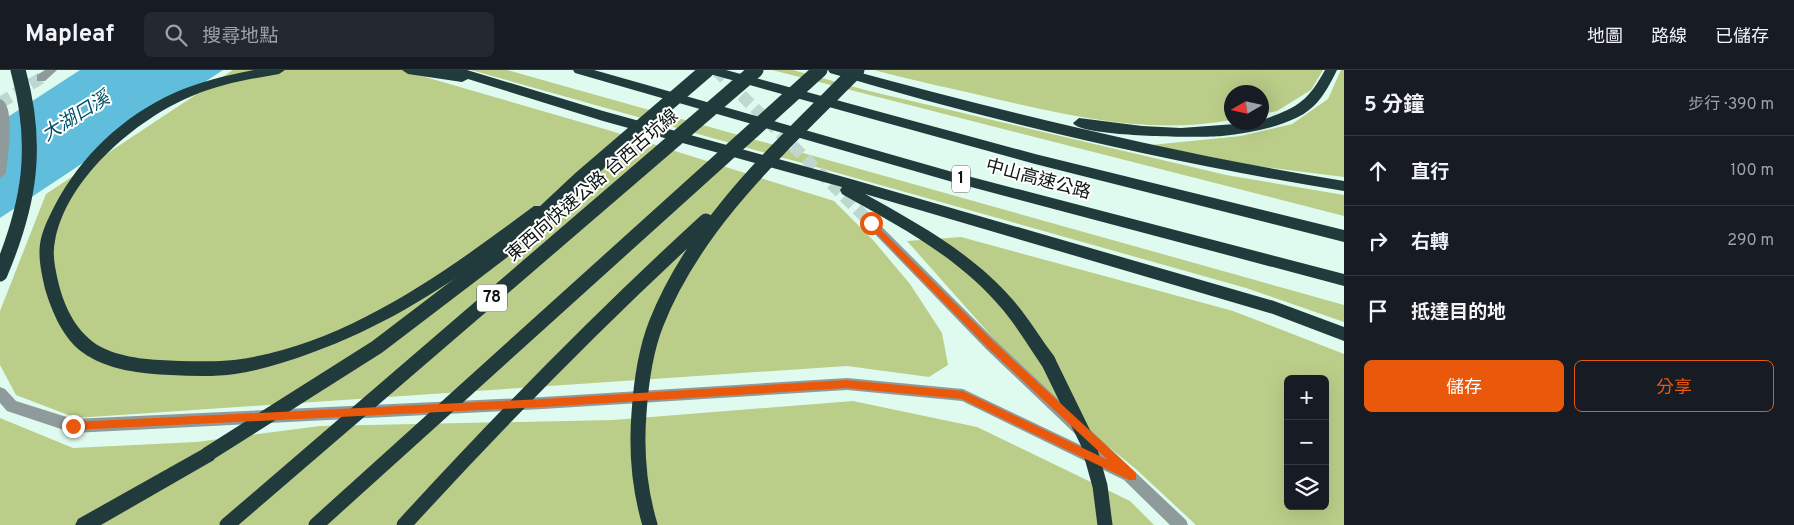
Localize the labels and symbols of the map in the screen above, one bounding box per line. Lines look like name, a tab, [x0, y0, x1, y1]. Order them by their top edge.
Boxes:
water label: 大湖口溪	[37, 85, 117, 147]
north arrow	[1224, 85, 1269, 130]
street label: 東西向快速公路 台西古坑線	[502, 105, 684, 267]
street label: 中山高速公路	[983, 155, 1093, 205]
road number: 1	[952, 166, 970, 192]
route start	[860, 212, 883, 235]
road number: 78	[477, 284, 507, 312]
route end	[62, 415, 85, 438]

